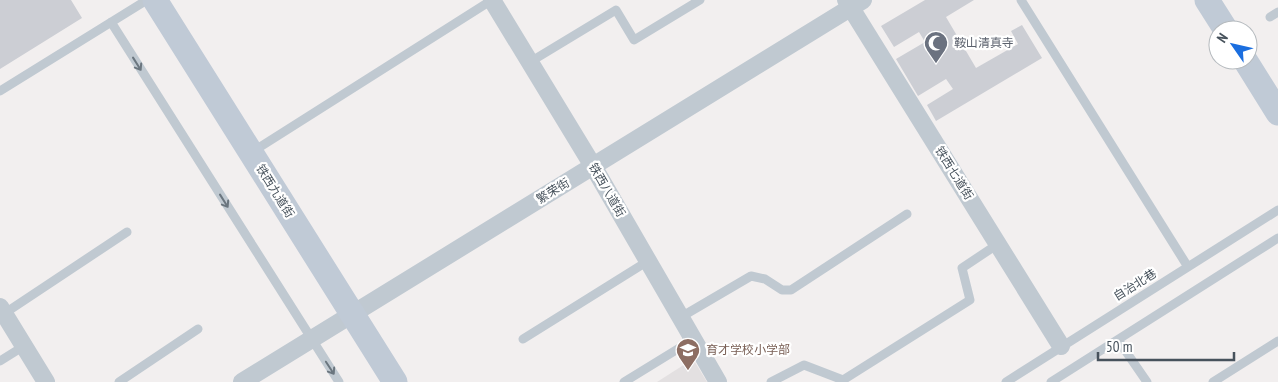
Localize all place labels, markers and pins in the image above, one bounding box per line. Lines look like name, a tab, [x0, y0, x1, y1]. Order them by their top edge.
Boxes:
mosque icon: 鞍山清真寺	[923, 30, 949, 64]
place label: 鞍山清真寺	[954, 35, 1014, 50]
school or university icon: 育才学校小学部	[675, 337, 701, 371]
place label: 育才学校小学部	[706, 342, 790, 357]

